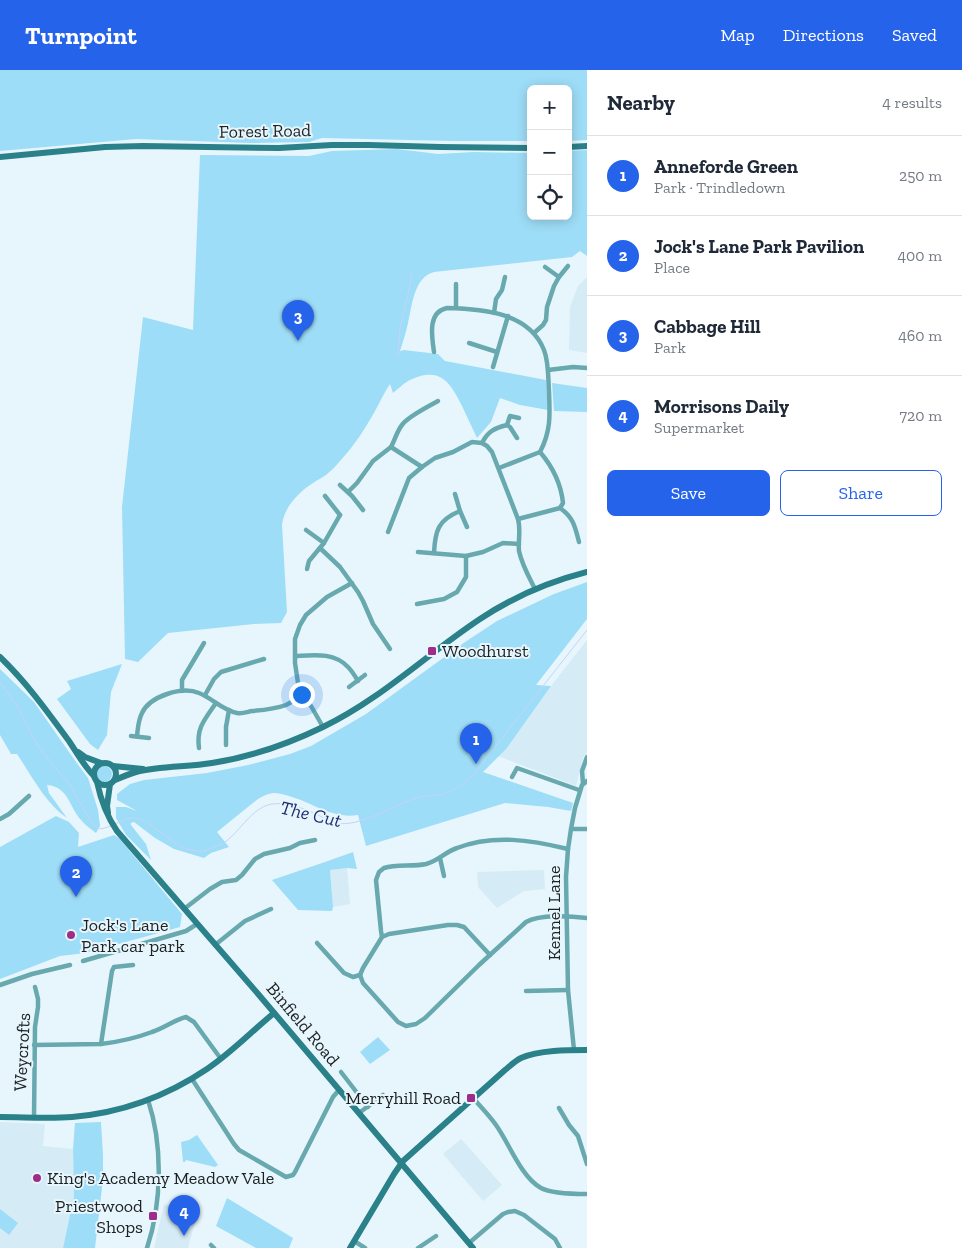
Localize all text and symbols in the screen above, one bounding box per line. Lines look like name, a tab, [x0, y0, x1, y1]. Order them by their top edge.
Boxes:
text: Turnpoint	[25, 21, 137, 50]
text: Map	[720, 24, 755, 46]
text: Directions	[783, 24, 864, 46]
text: Saved	[892, 24, 937, 46]
map controls	[527, 85, 572, 220]
button: +	[527, 85, 572, 130]
text: Nearby	[607, 90, 675, 115]
text: 4 results	[882, 93, 942, 112]
street label: Forest Road	[219, 119, 311, 143]
button: −	[527, 130, 572, 175]
text: Anneforde Green	[654, 155, 798, 178]
text: 1	[620, 166, 626, 185]
text: 250 m	[899, 166, 942, 185]
button: locate	[527, 175, 572, 220]
text: Park · Trindledown	[654, 178, 785, 197]
text: Jock's Lane Park Pavilion	[654, 235, 864, 258]
text: 2	[619, 246, 627, 265]
text: 400 m	[898, 246, 942, 265]
text: Place	[654, 258, 690, 277]
pin: 3	[282, 300, 314, 341]
text: Cabbage Hill	[654, 315, 761, 338]
text: 3	[619, 326, 627, 345]
text: 460 m	[898, 326, 942, 345]
text: Park	[654, 338, 686, 357]
text: Morrisons Daily	[654, 395, 789, 418]
text: 4	[618, 406, 628, 425]
text: 720 m	[900, 406, 942, 425]
text: Supermarket	[654, 418, 744, 437]
button: Save	[607, 470, 770, 516]
button: Share	[780, 470, 942, 516]
place label: Woodhurst	[442, 640, 529, 662]
marker: Woodhurst	[426, 645, 438, 657]
your location	[289, 682, 315, 708]
pin: 1	[460, 723, 492, 764]
water label: The Cut	[278, 796, 344, 832]
pin: 2	[60, 856, 92, 897]
street label: Kennel Lane	[543, 866, 565, 960]
place label: Jock's Lane Park car park	[81, 914, 185, 957]
marker: Jock's Lane Park car park	[65, 929, 77, 941]
street label: Binfield Road	[262, 978, 344, 1070]
street label: Weycrofts	[9, 1012, 35, 1092]
place label: Merryhill Road	[346, 1087, 461, 1109]
marker: Merryhill Road	[465, 1092, 477, 1104]
place label: King's Academy Meadow Vale	[47, 1167, 274, 1189]
marker: King's Academy Meadow Vale	[31, 1172, 43, 1184]
place label: Priestwood Shops	[55, 1195, 143, 1238]
pin: 4	[168, 1195, 200, 1236]
marker: Priestwood Shops	[147, 1210, 159, 1222]

